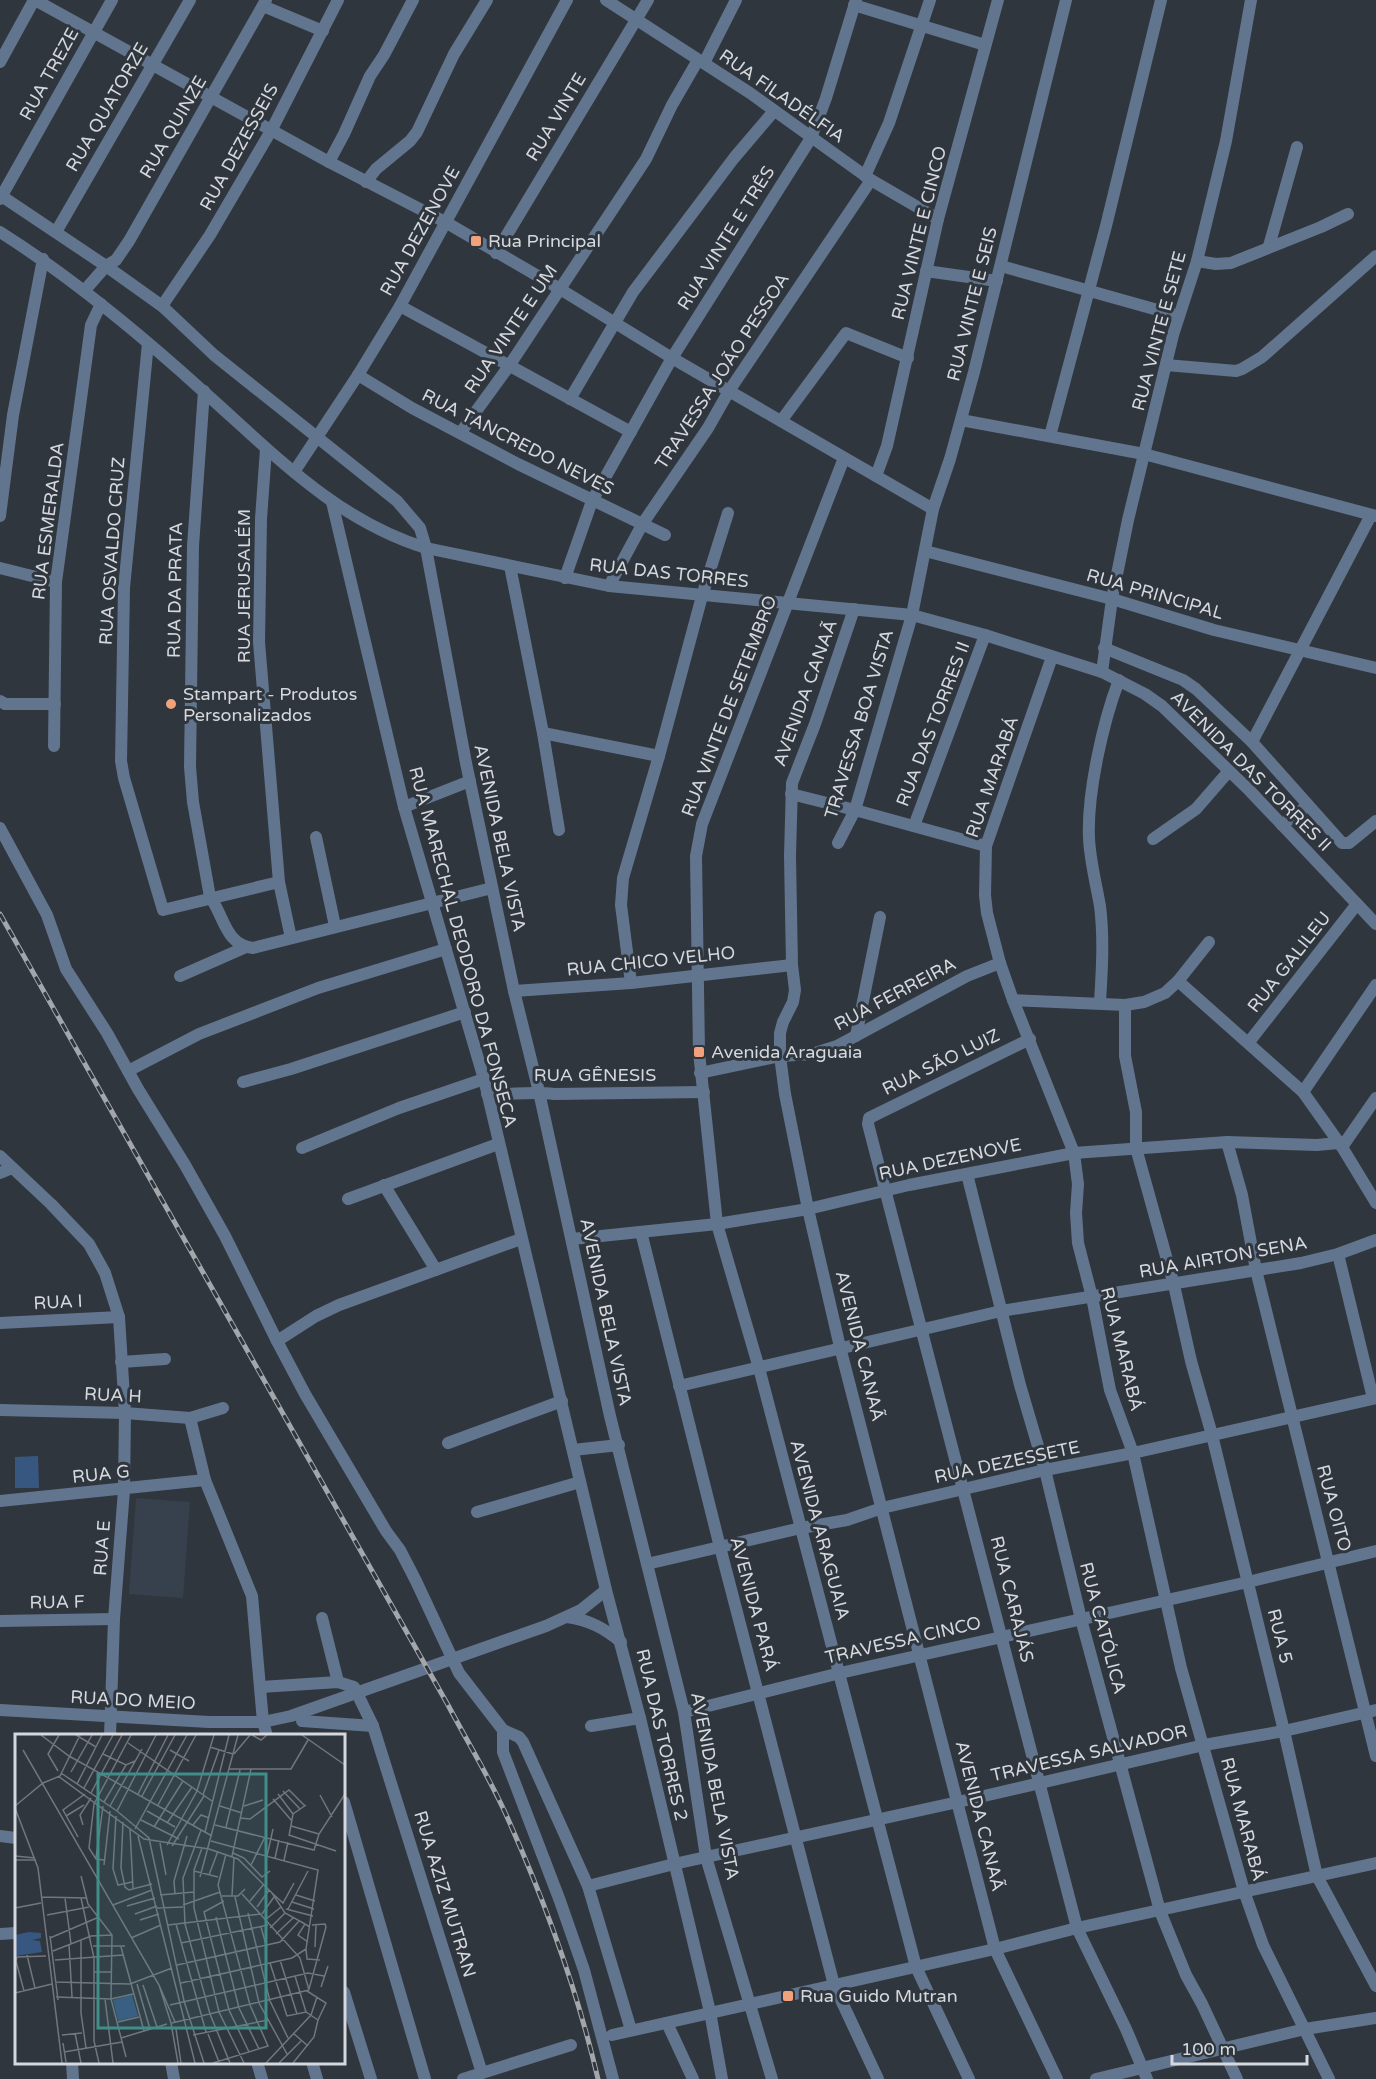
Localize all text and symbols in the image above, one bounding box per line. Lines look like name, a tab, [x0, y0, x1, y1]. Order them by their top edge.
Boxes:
street label: RUA TREZE	[15, 24, 83, 124]
street label: RUA QUATORZE	[61, 39, 153, 175]
street label: RUA FILADÉLFIA	[715, 44, 849, 148]
street label: RUA VINTE	[521, 69, 591, 165]
street label: RUA QUINZE	[135, 72, 211, 182]
street label: RUA DEZESSEIS	[195, 80, 283, 214]
street label: RUA VINTE E CINCO	[887, 144, 951, 322]
street label: RUA DEZENOVE	[375, 162, 465, 300]
street label: RUA VINTE E TRÊS	[673, 162, 779, 314]
street label: RUA VINTE E SEIS	[942, 225, 1002, 383]
place label: Rua Principal	[488, 230, 601, 252]
marker: Rua Principal	[469, 234, 483, 248]
street label: RUA VINTE E SETE	[1127, 249, 1191, 413]
street label: RUA VINTE E UM	[460, 260, 562, 398]
street label: TRAVESSA JOÃO PESSOA	[650, 269, 794, 473]
street label: RUA TANCREDO NEVES	[418, 384, 618, 500]
street label: RUA ESMERALDA	[27, 441, 69, 601]
street label: RUA OSVALDO CRUZ	[94, 456, 130, 646]
street label: RUA JERUSALÉM	[233, 509, 255, 663]
street label: RUA DA PRATA	[163, 522, 187, 658]
street label: RUA DAS TORRES	[588, 554, 750, 592]
street label: RUA PRINCIPAL	[1084, 564, 1227, 624]
street label: RUA VINTE DE SETEMBRO	[677, 592, 781, 820]
street label: AVENIDA CANAÃ	[768, 617, 842, 769]
street label: TRAVESSA BOA VISTA	[820, 627, 898, 821]
street label: RUA DAS TORRES II	[891, 638, 975, 810]
place label: Stampart - Produtos Personalizados	[183, 683, 357, 726]
street label: AVENIDA DAS TORRES II	[1166, 686, 1336, 856]
marker: Stampart - Produtos Personalizados	[164, 697, 178, 711]
street label: RUA MARABÁ	[961, 713, 1023, 841]
street label: AVENIDA BELA VISTA	[469, 742, 531, 934]
street label: RUA MARECHAL DEODORO DA FONSECA	[404, 764, 522, 1130]
street label: RUA GALILEU	[1243, 907, 1335, 1017]
street label: RUA CHICO VELHO	[566, 941, 736, 981]
street label: RUA FERREIRA	[830, 953, 960, 1035]
street label: RUA SÃO LUIZ	[879, 1024, 1003, 1100]
place label: Avenida Araguaia	[711, 1041, 862, 1063]
marker: Avenida Araguaia	[692, 1045, 706, 1059]
street label: RUA GÊNESIS	[534, 1064, 656, 1086]
street label: RUA DEZENOVE	[877, 1133, 1023, 1185]
street label: AVENIDA BELA VISTA	[575, 1216, 637, 1408]
street label: RUA AIRTON SENA	[1137, 1231, 1309, 1283]
street label: AVENIDA CANAÃ	[831, 1268, 889, 1424]
street label: RUA MARABÁ	[1096, 1285, 1148, 1413]
street label: RUA I	[33, 1290, 83, 1314]
street label: RUA H	[84, 1383, 142, 1407]
street label: RUA DEZESSETE	[932, 1436, 1082, 1488]
street label: AVENIDA ARAGUAIA	[785, 1437, 855, 1623]
street label: RUA G	[71, 1460, 131, 1488]
street label: RUA OITO	[1312, 1462, 1356, 1554]
street label: RUA E	[89, 1519, 115, 1577]
street label: AVENIDA PARÁ	[725, 1534, 783, 1674]
street label: RUA CARAJÁS	[986, 1534, 1038, 1664]
street label: RUA CATÓLICA	[1075, 1560, 1131, 1696]
street label: RUA F	[29, 1591, 85, 1613]
street label: RUA 5	[1263, 1606, 1297, 1666]
street label: TRAVESSA CINCO	[823, 1611, 983, 1669]
street label: RUA DAS TORRES 2	[631, 1647, 693, 1823]
street label: RUA DO MEIO	[70, 1686, 196, 1714]
street label: AVENIDA BELA VISTA	[686, 1690, 744, 1882]
street label: TRAVESSA SALVADOR	[989, 1720, 1189, 1786]
inset map	[15, 1734, 345, 2064]
street label: AVENIDA CANAÃ	[951, 1738, 1009, 1894]
street label: RUA MARABÁ	[1216, 1755, 1270, 1883]
street label: RUA AZIZ MUTRAN	[409, 1808, 481, 1980]
place label: Rua Guido Mutran	[800, 1985, 958, 2007]
marker: Rua Guido Mutran	[781, 1989, 795, 2003]
scale bar	[1172, 2028, 1307, 2066]
text: 100 m	[1181, 2038, 1236, 2060]

